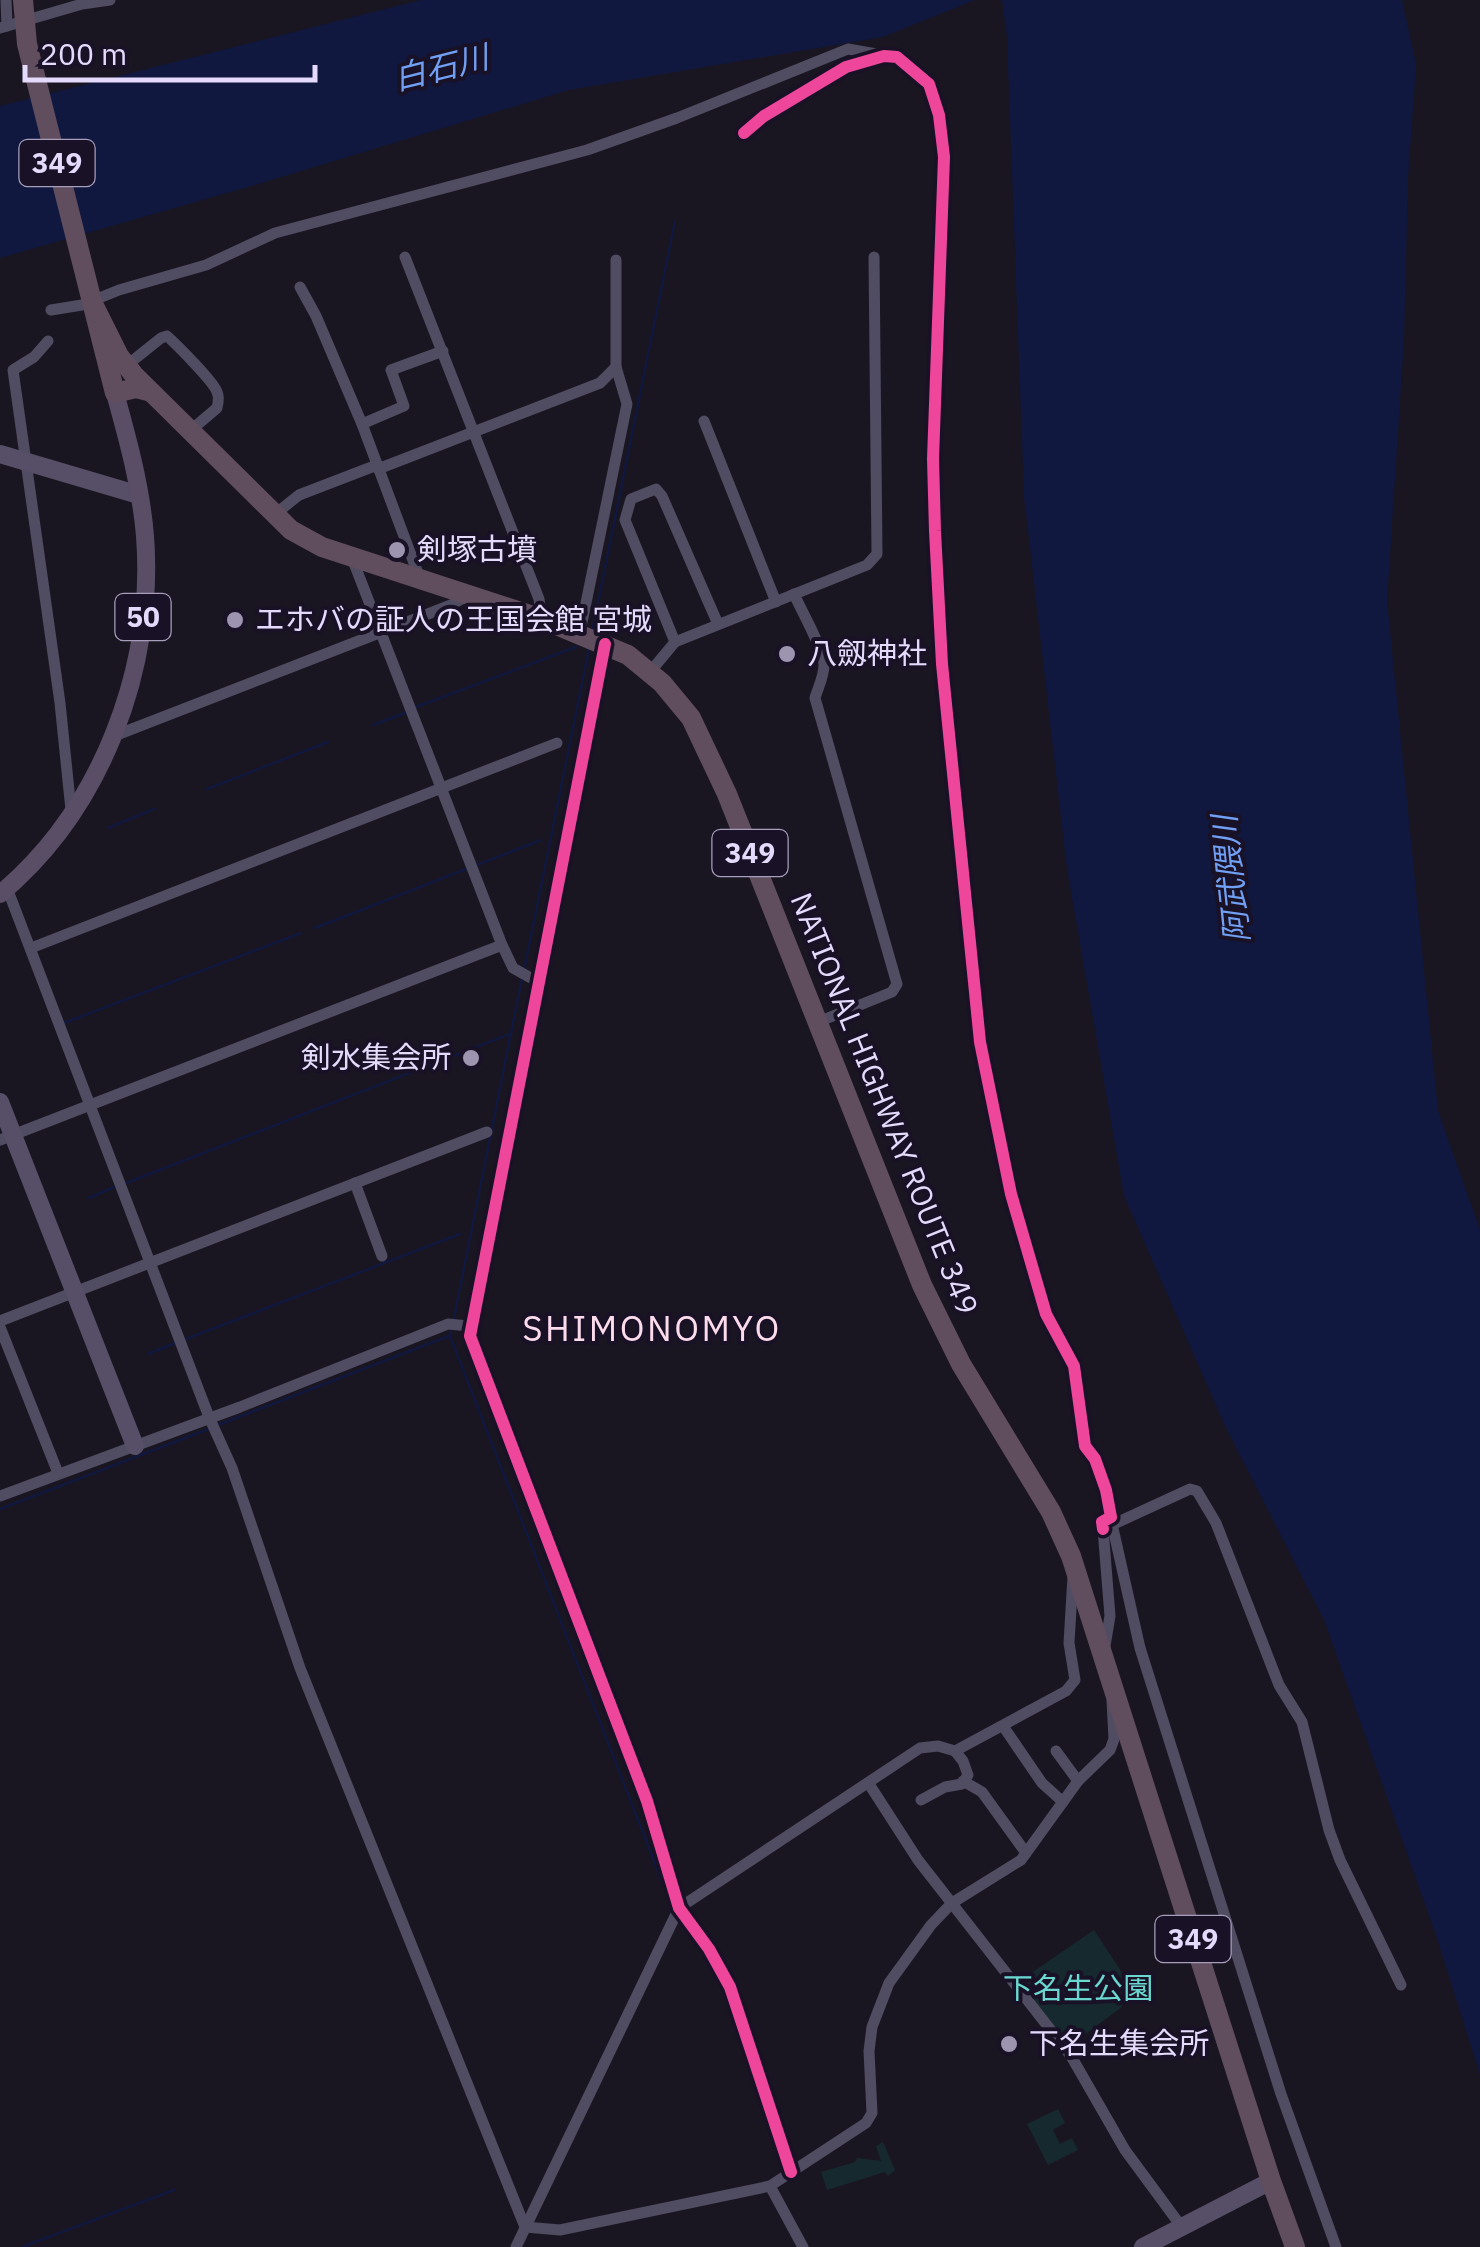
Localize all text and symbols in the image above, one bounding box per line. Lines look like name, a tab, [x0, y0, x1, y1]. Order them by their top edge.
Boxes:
scale bar	[25, 20, 315, 82]
text: 200 m	[40, 34, 127, 73]
water label: 白石川	[389, 34, 495, 99]
road number: 349	[20, 140, 94, 186]
place label: 剣塚古墳	[417, 529, 537, 568]
marker: 剣塚古墳	[386, 539, 408, 561]
road number: 50	[116, 594, 170, 640]
place label: エホバの証人の王国会館 宮城	[255, 599, 652, 638]
marker: エホバの証人の王国会館 宮城	[224, 609, 246, 631]
place label: 八劔神社	[807, 633, 927, 672]
marker: 八劔神社	[776, 643, 798, 665]
water label: 阿武隈川	[1202, 810, 1258, 945]
road number: 349	[712, 830, 788, 876]
street label: NATIONAL HIGHWAY ROUTE 349	[783, 887, 988, 1320]
place label: 剣水集会所	[301, 1037, 451, 1076]
marker: 剣水集会所	[460, 1047, 482, 1069]
district label: SHIMONOMYO	[522, 1305, 782, 1351]
road number: 349	[1156, 1916, 1230, 1962]
park label: 下名生公園	[1003, 1968, 1153, 2007]
place label: 下名生集会所	[1029, 2023, 1209, 2062]
marker: 下名生集会所	[998, 2033, 1020, 2055]

